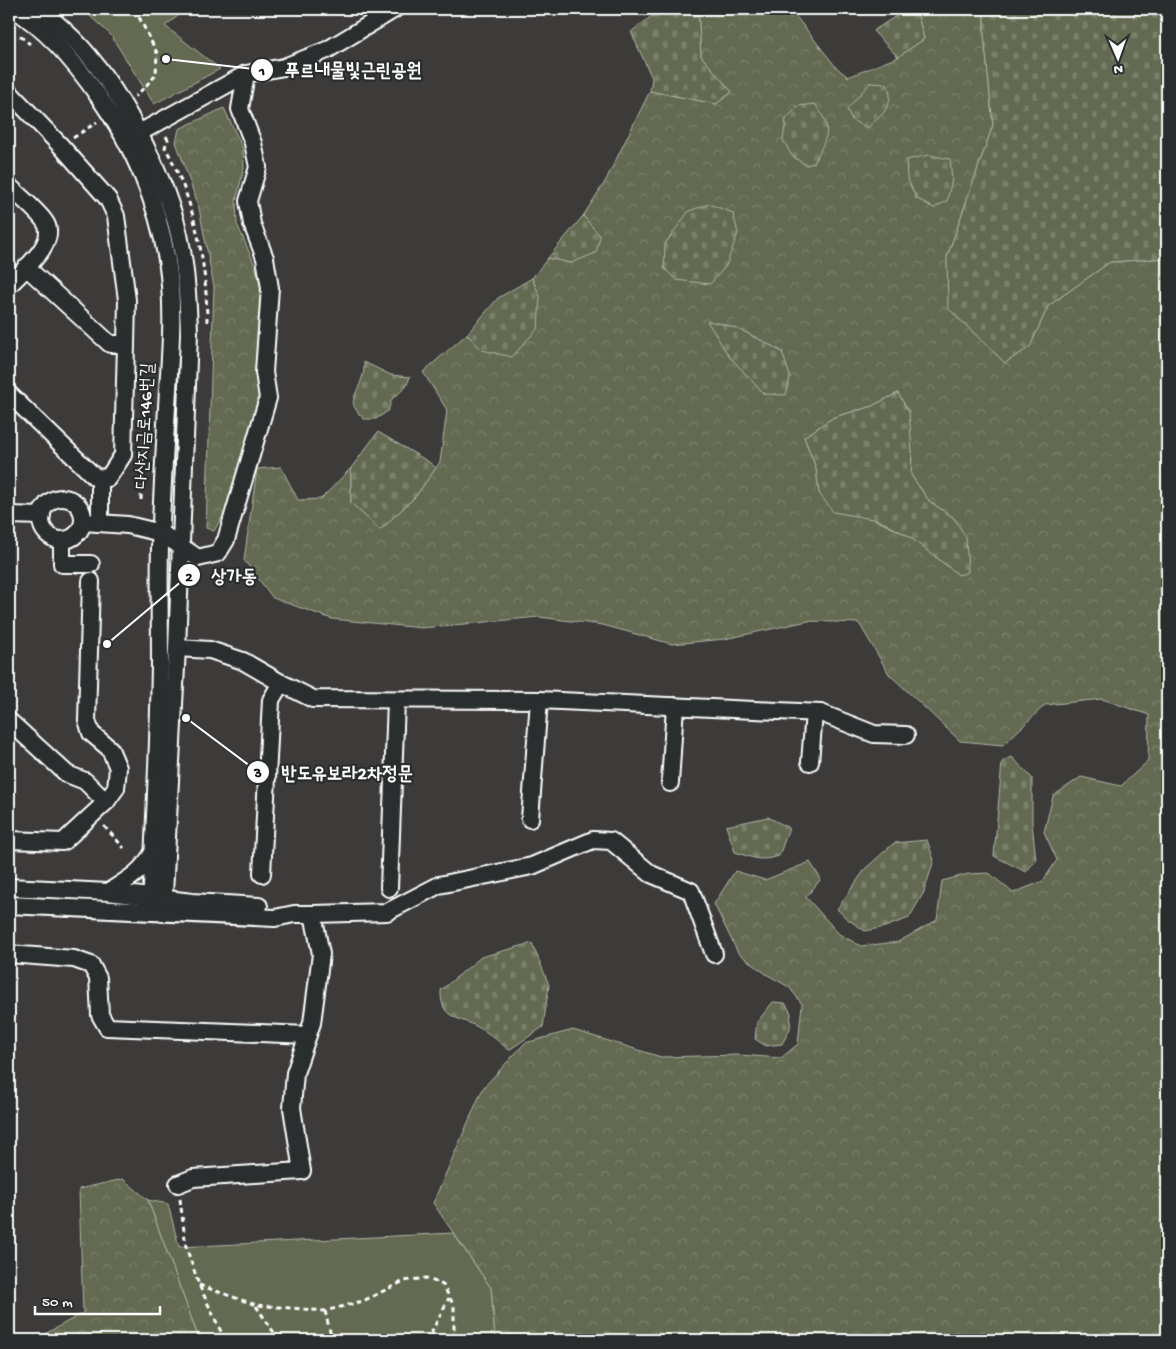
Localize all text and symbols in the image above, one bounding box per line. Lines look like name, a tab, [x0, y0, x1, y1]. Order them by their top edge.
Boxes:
north arrow	[1094, 32, 1144, 82]
callout: 푸르내물빛근린공원	[250, 53, 432, 87]
text: N	[1114, 60, 1123, 77]
text: 푸르내물빛근린공원	[284, 61, 422, 84]
text: 1	[258, 63, 265, 81]
street label: 다산지금로146번길	[132, 362, 160, 490]
callout: 상가동	[177, 558, 267, 592]
text: 상가동	[211, 567, 257, 590]
text: 2	[185, 569, 193, 587]
callout: 반도유보라2차정문	[246, 755, 423, 789]
text: 반도유보라2차정문	[281, 764, 413, 787]
text: 3	[253, 765, 262, 783]
scale bar	[35, 1284, 160, 1316]
text: 50 m	[42, 1294, 73, 1312]

